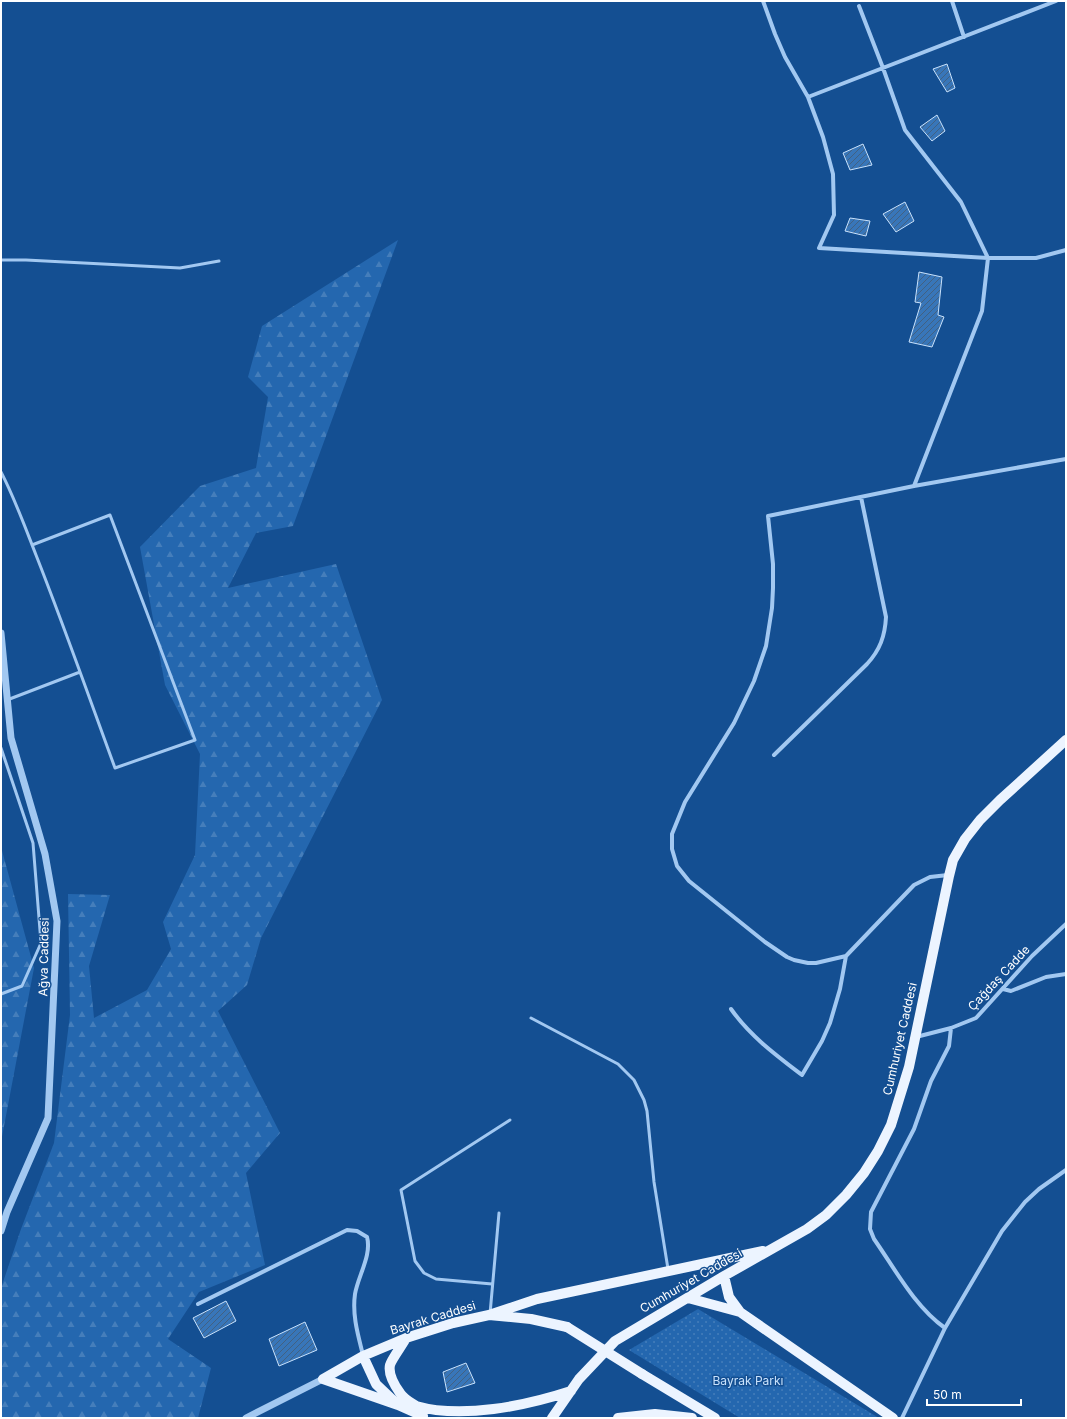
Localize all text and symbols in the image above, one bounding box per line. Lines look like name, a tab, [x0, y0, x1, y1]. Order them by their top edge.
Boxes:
street label: Ağva Caddesi	[35, 917, 52, 997]
street label: Çağdaş Cadde	[965, 942, 1033, 1013]
street label: Cumhuriyet Caddesi	[879, 981, 920, 1097]
street label: Cumhuriyet Caddesi	[637, 1245, 745, 1316]
street label: Bayrak Caddesi	[388, 1297, 478, 1338]
park label: Bayrak Parkı	[713, 1373, 783, 1388]
scale bar	[927, 1381, 1021, 1407]
text: 50 m	[933, 1387, 962, 1402]

